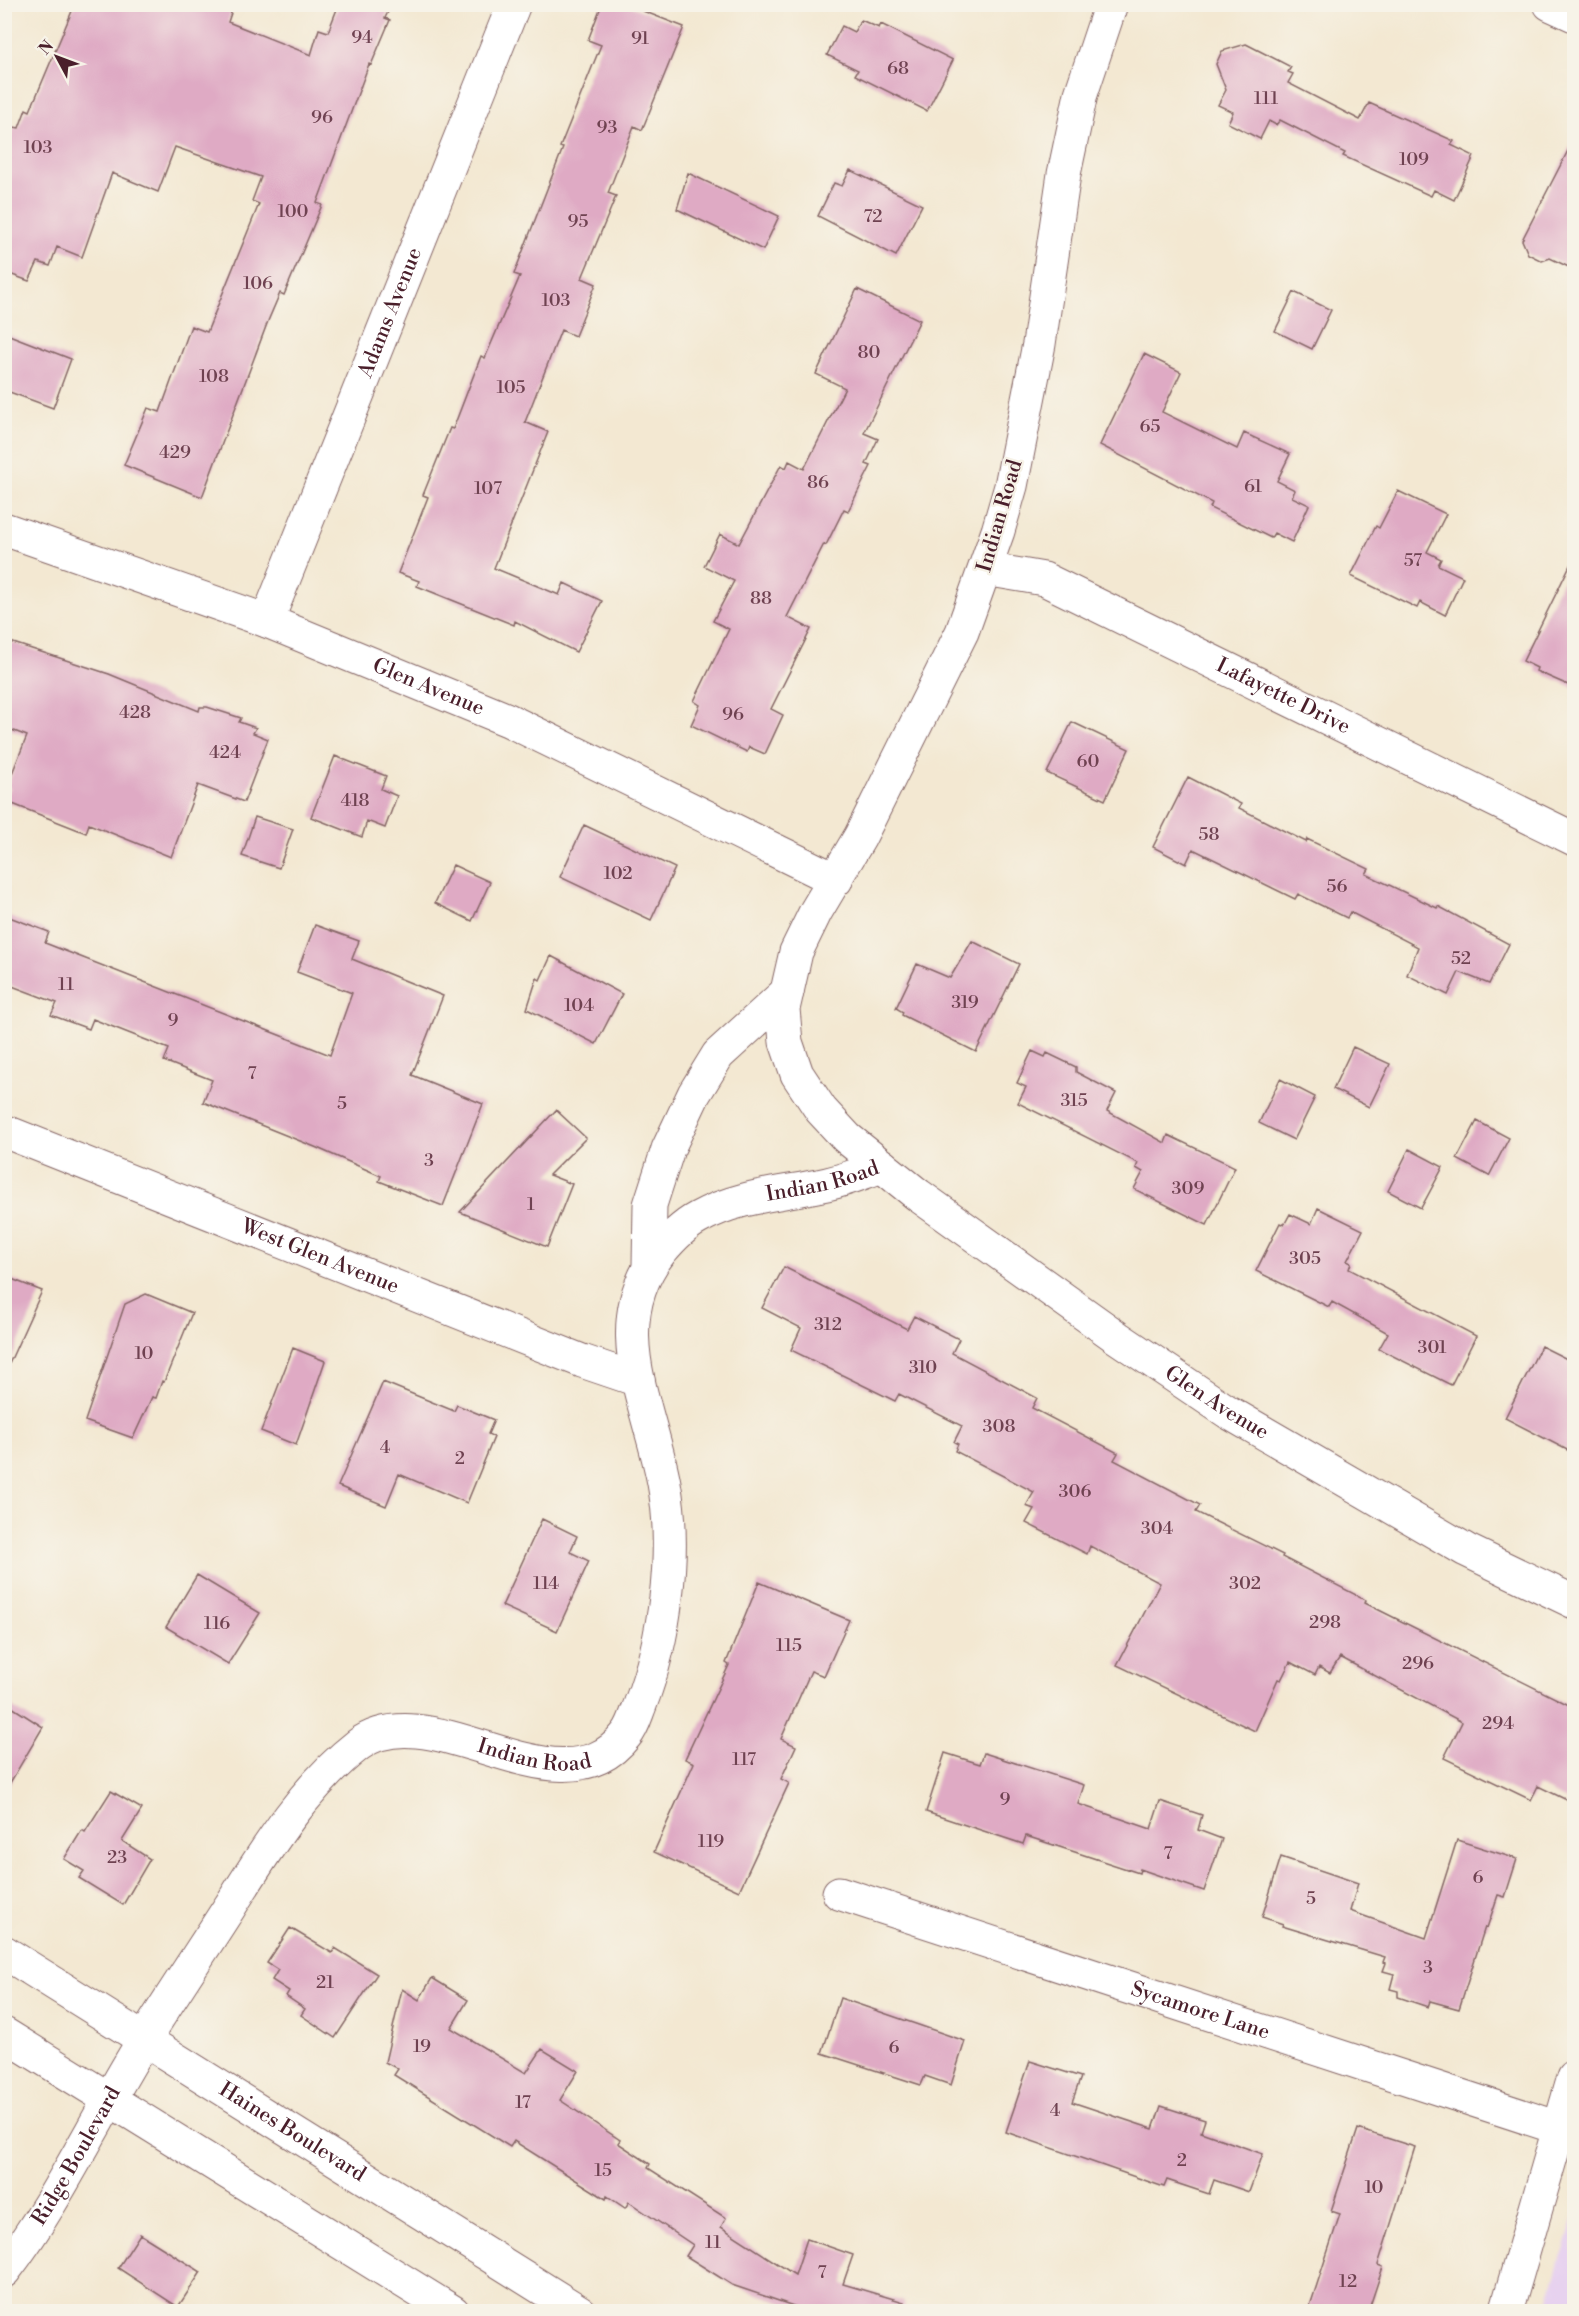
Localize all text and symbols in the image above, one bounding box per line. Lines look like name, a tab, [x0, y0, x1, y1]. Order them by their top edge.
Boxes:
house number: 94	[351, 26, 373, 49]
north arrow	[27, 27, 87, 87]
house number: 91	[631, 27, 649, 50]
text: N	[35, 36, 58, 59]
house number: 68	[887, 57, 909, 80]
house number: 111	[1254, 87, 1278, 110]
house number: 96	[311, 106, 333, 129]
house number: 93	[597, 116, 617, 139]
house number: 103	[23, 136, 53, 159]
house number: 109	[1399, 148, 1429, 171]
house number: 100	[277, 200, 309, 223]
house number: 72	[863, 205, 883, 228]
house number: 95	[568, 210, 588, 233]
street label: Adams Avenue	[352, 244, 428, 383]
house number: 106	[243, 272, 273, 295]
house number: 103	[541, 289, 571, 312]
house number: 80	[858, 341, 881, 364]
house number: 108	[199, 365, 229, 388]
house number: 105	[496, 376, 526, 399]
house number: 65	[1140, 415, 1160, 438]
house number: 429	[159, 441, 191, 464]
street label: Indian Road	[972, 457, 1028, 575]
house number: 86	[807, 471, 829, 494]
house number: 61	[1244, 475, 1262, 498]
house number: 107	[474, 477, 502, 500]
house number: 57	[1404, 549, 1422, 572]
house number: 88	[750, 587, 772, 610]
street label: Lafayette Drive	[1212, 652, 1354, 740]
street label: Glen Avenue	[369, 653, 488, 722]
house number: 428	[119, 701, 151, 724]
house number: 96	[722, 703, 744, 726]
house number: 424	[209, 741, 241, 764]
house number: 60	[1077, 750, 1099, 773]
house number: 418	[340, 789, 370, 812]
house number: 58	[1199, 823, 1219, 846]
house number: 102	[603, 862, 633, 885]
house number: 56	[1327, 875, 1348, 898]
house number: 52	[1451, 947, 1471, 970]
house number: 11	[58, 973, 74, 996]
house number: 319	[951, 991, 979, 1014]
house number: 104	[564, 994, 594, 1017]
house number: 9	[168, 1009, 179, 1032]
house number: 7	[247, 1062, 257, 1085]
house number: 315	[1060, 1089, 1088, 1112]
house number: 5	[337, 1092, 347, 1115]
house number: 3	[424, 1149, 434, 1172]
street label: Indian Road	[764, 1155, 883, 1208]
house number: 309	[1172, 1177, 1204, 1200]
house number: 1	[527, 1193, 535, 1216]
street label: West Glen Avenue	[236, 1213, 403, 1300]
house number: 305	[1289, 1247, 1321, 1270]
house number: 312	[814, 1313, 842, 1336]
house number: 301	[1417, 1336, 1447, 1359]
house number: 10	[134, 1342, 154, 1365]
house number: 310	[909, 1356, 937, 1379]
street label: Glen Avenue	[1160, 1360, 1273, 1446]
house number: 308	[983, 1415, 1015, 1438]
house number: 4	[380, 1436, 391, 1459]
house number: 2	[455, 1447, 465, 1470]
house number: 306	[1059, 1480, 1091, 1503]
house number: 304	[1141, 1517, 1174, 1540]
house number: 114	[533, 1572, 559, 1595]
house number: 302	[1229, 1572, 1261, 1595]
house number: 298	[1309, 1611, 1341, 1634]
house number: 116	[204, 1612, 230, 1635]
house number: 115	[776, 1634, 802, 1657]
house number: 296	[1402, 1652, 1434, 1675]
house number: 294	[1482, 1712, 1514, 1735]
street label: Indian Road	[474, 1733, 594, 1778]
house number: 117	[732, 1748, 756, 1771]
house number: 9	[1000, 1788, 1011, 1811]
house number: 119	[698, 1830, 724, 1853]
house number: 7	[1163, 1842, 1173, 1865]
house number: 23	[107, 1846, 127, 1869]
house number: 6	[1473, 1866, 1484, 1889]
house number: 5	[1306, 1887, 1316, 1910]
house number: 3	[1423, 1956, 1433, 1979]
house number: 21	[316, 1971, 334, 1994]
street label: Sycamore Lane	[1128, 1976, 1273, 2046]
house number: 19	[413, 2035, 431, 2058]
house number: 6	[889, 2036, 900, 2059]
street label: Haines Boulevard	[214, 2077, 371, 2188]
street label: Ridge Boulevard	[26, 2082, 127, 2231]
house number: 17	[515, 2091, 531, 2114]
house number: 4	[1050, 2099, 1061, 2122]
house number: 2	[1177, 2149, 1187, 2172]
house number: 15	[594, 2159, 612, 2182]
house number: 10	[1364, 2176, 1384, 2199]
house number: 11	[705, 2231, 721, 2254]
house number: 7	[817, 2261, 827, 2284]
house number: 12	[1339, 2270, 1357, 2293]

